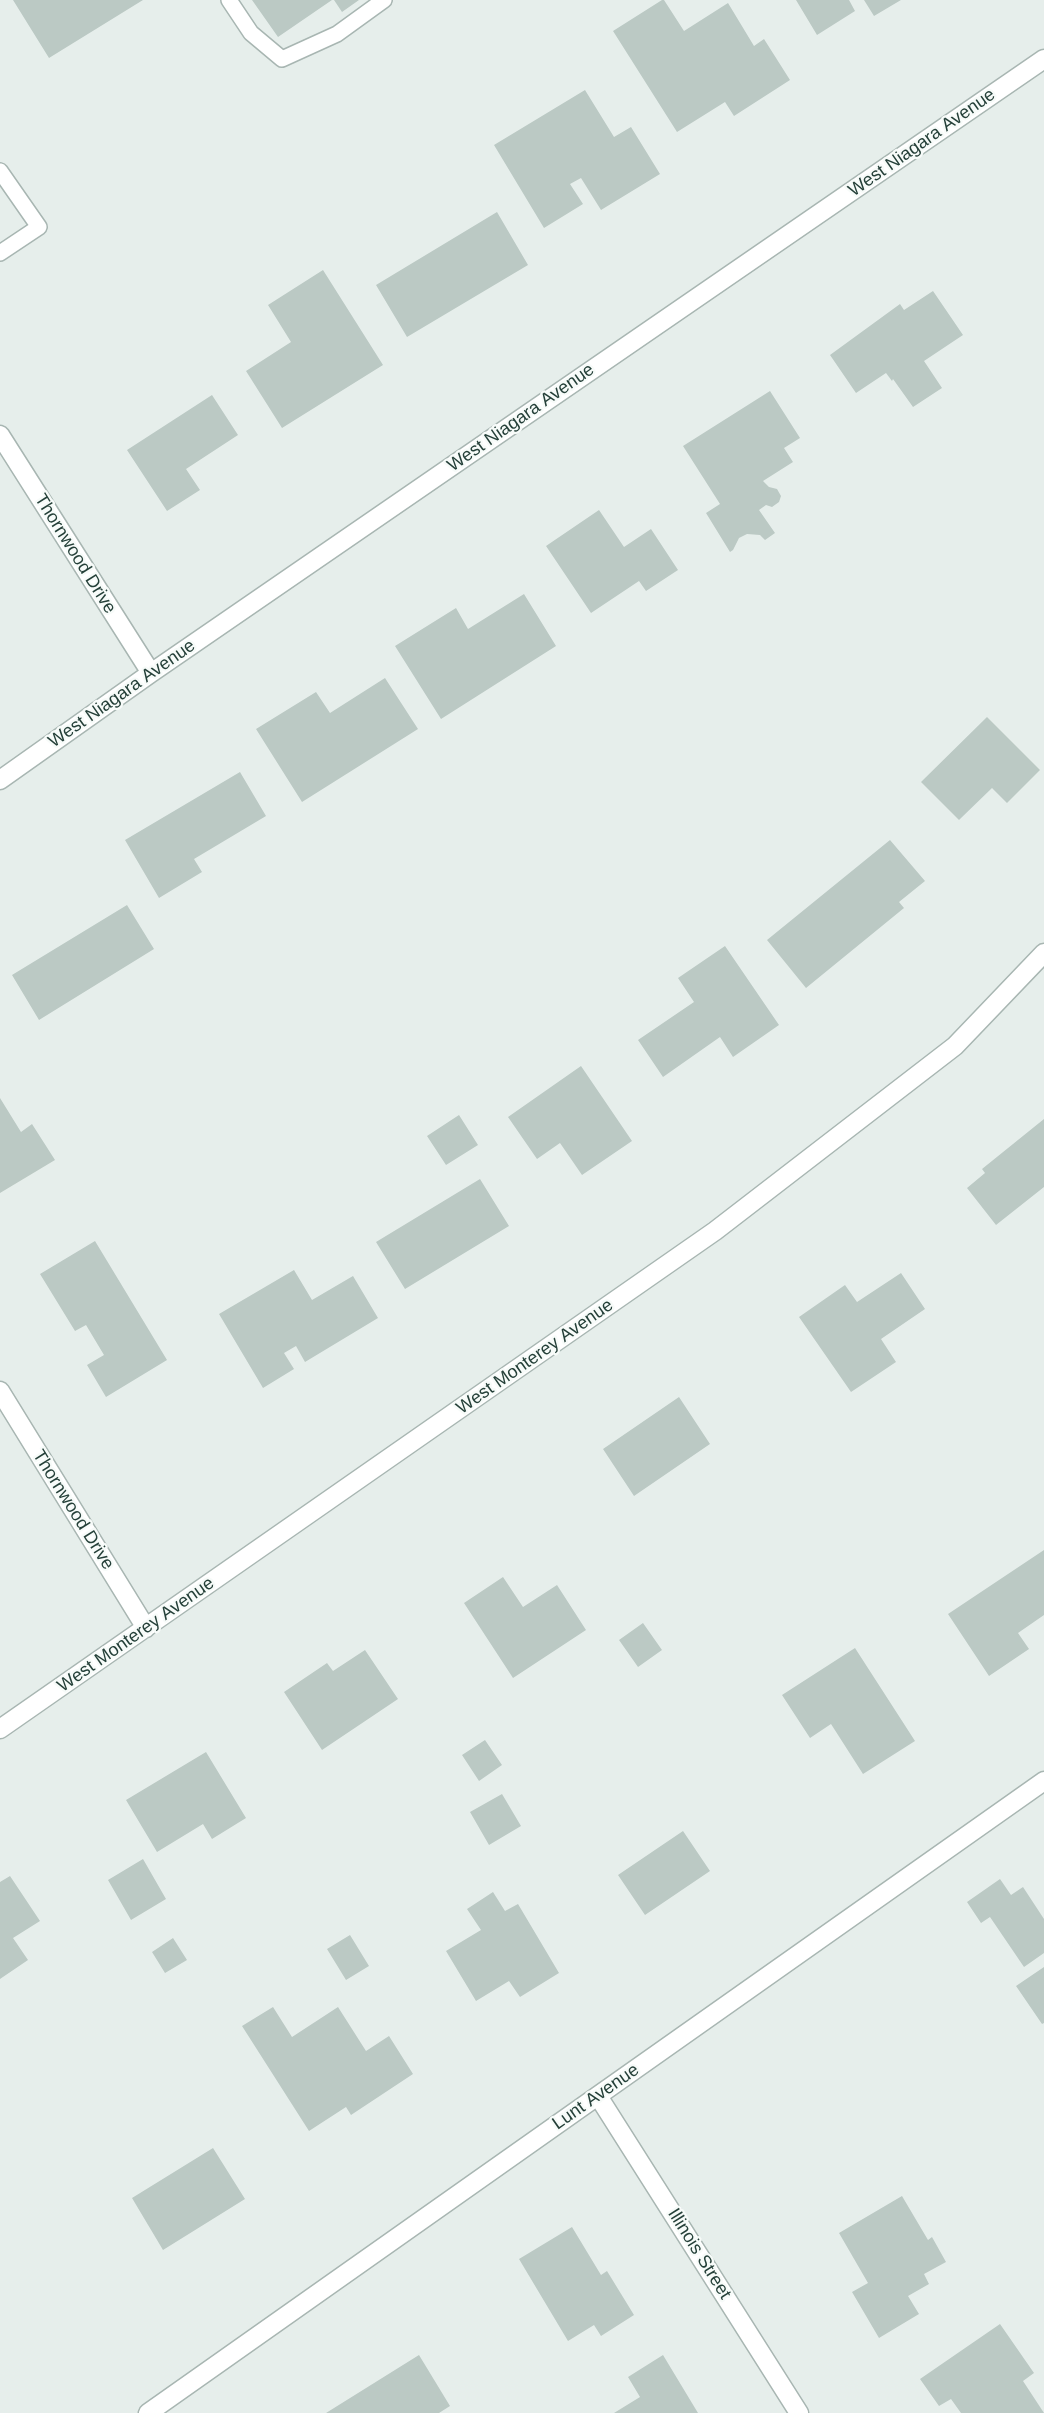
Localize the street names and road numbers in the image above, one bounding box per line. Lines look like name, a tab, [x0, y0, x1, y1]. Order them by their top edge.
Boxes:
street label: West Niagara Avenue	[844, 84, 1000, 202]
street label: West Niagara Avenue	[443, 359, 599, 477]
street label: Thornwood Drive	[30, 490, 120, 618]
street label: West Niagara Avenue	[44, 635, 200, 753]
street label: West Monterey Avenue	[452, 1295, 618, 1419]
street label: Thornwood Drive	[28, 1446, 118, 1574]
street label: West Monterey Avenue	[53, 1573, 219, 1697]
street label: Lunt Avenue	[549, 2059, 643, 2135]
street label: Illinois Street	[663, 2205, 735, 2303]

